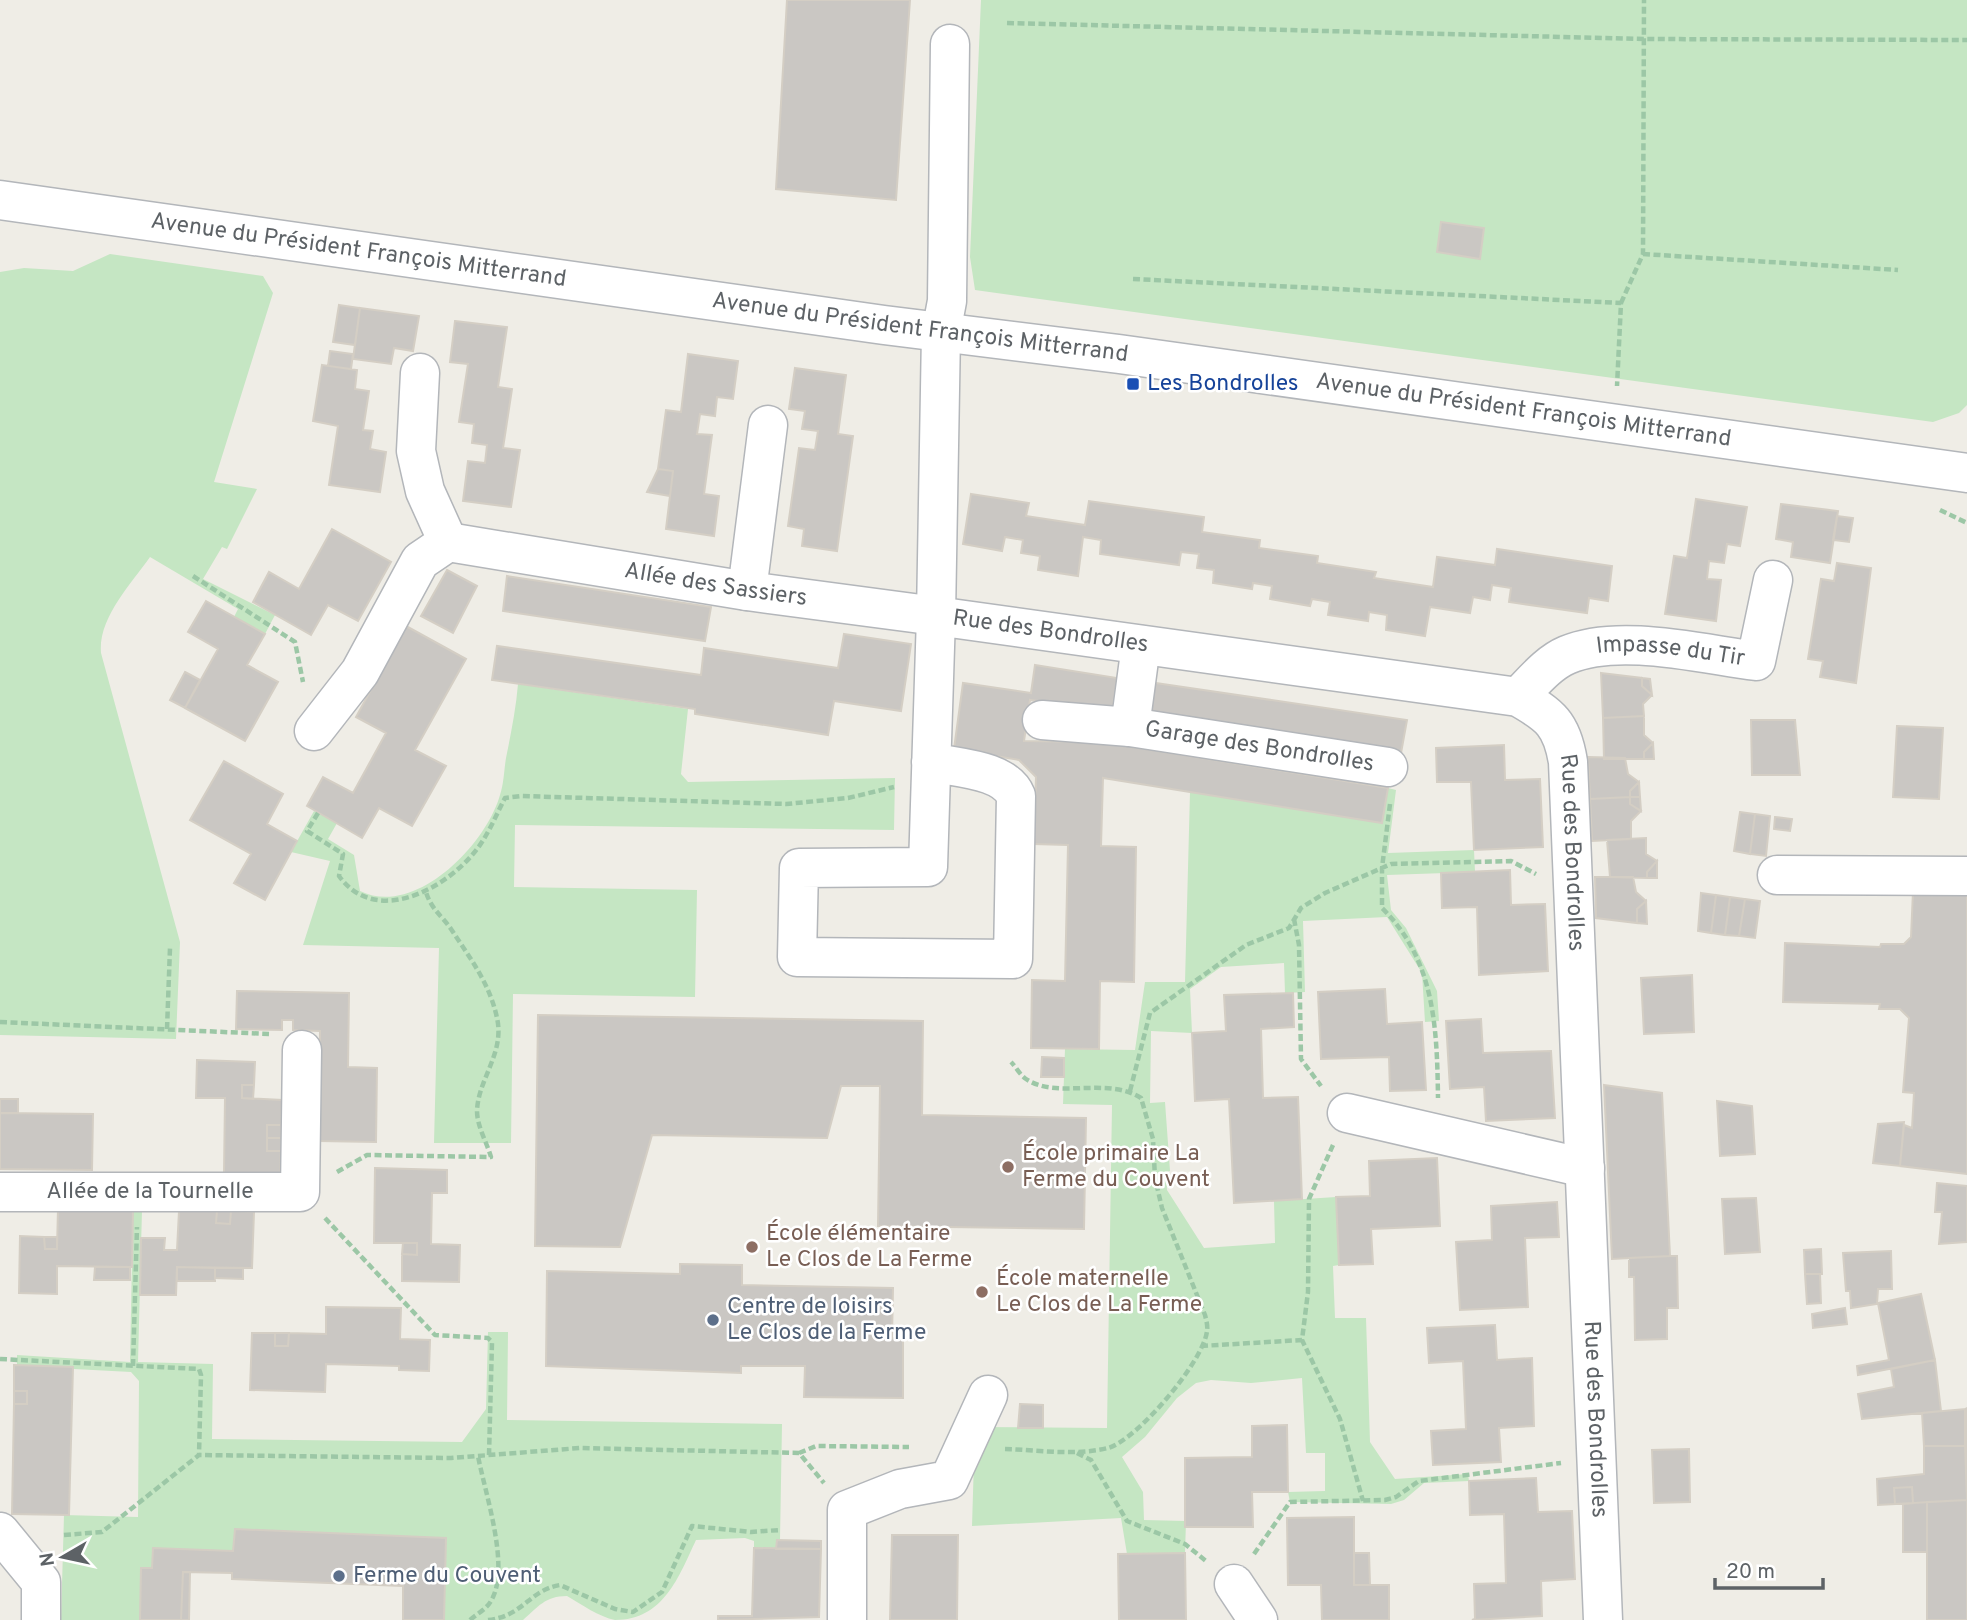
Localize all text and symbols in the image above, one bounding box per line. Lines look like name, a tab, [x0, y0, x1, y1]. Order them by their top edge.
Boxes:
street label: Avenue du Président François Mitterrand	[149, 207, 568, 294]
street label: Avenue du Président François Mitterrand	[710, 286, 1130, 370]
street label: Avenue du Président François Mitterrand	[1314, 367, 1733, 454]
place label: Les Bondrolles	[1147, 370, 1299, 399]
marker: Les Bondrolles	[1125, 376, 1141, 392]
street label: Allée des Sassiers	[622, 557, 809, 613]
street label: Rue des Bondrolles	[951, 604, 1150, 660]
street label: Impasse du Tir	[1594, 631, 1747, 674]
street label: Garage des Bondrolles	[1143, 715, 1376, 779]
street label: Rue des Bondrolles	[1552, 752, 1590, 952]
place label: École primaire La Ferme du Couvent	[1022, 1139, 1210, 1195]
marker: École primaire La Ferme du Couvent	[1000, 1159, 1016, 1175]
street label: Allée de la Tournelle	[46, 1178, 254, 1207]
place label: École élémentaire Le Clos de La Ferme	[766, 1219, 972, 1275]
marker: École élémentaire Le Clos de La Ferme	[744, 1239, 760, 1255]
place label: École maternelle Le Clos de La Ferme	[996, 1264, 1202, 1320]
marker: École maternelle Le Clos de La Ferme	[974, 1284, 990, 1300]
place label: Centre de loisirs Le Clos de la Ferme	[727, 1293, 926, 1348]
marker: Centre de loisirs Le Clos de la Ferme	[705, 1312, 721, 1328]
street label: Rue des Bondrolles	[1576, 1320, 1613, 1518]
north arrow	[28, 1522, 98, 1592]
scale bar	[1715, 1546, 1824, 1590]
text: N	[35, 1551, 61, 1568]
text: 20 m	[1726, 1559, 1775, 1586]
place label: Ferme du Couvent	[353, 1562, 541, 1591]
marker: Ferme du Couvent	[331, 1568, 347, 1584]

